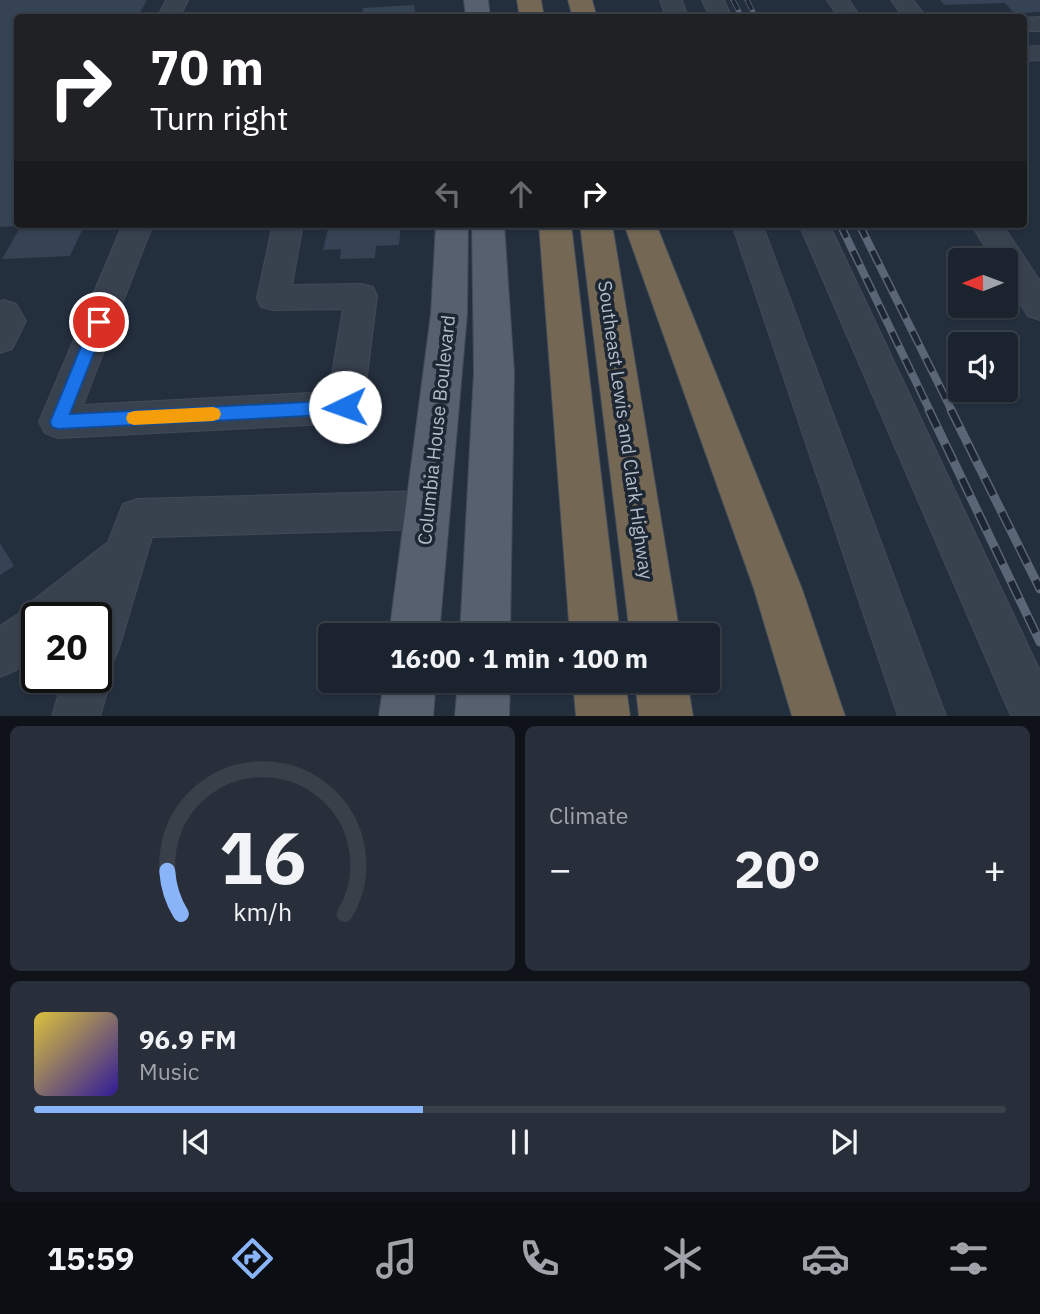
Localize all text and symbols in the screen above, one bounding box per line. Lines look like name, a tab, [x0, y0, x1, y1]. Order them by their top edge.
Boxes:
text: 70 m	[150, 35, 264, 98]
icon: right	[35, 42, 126, 133]
text: Turn right	[150, 97, 288, 139]
icon: left	[429, 175, 467, 213]
icon: ahead	[502, 175, 540, 213]
icon: right	[575, 175, 613, 213]
north arrow	[948, 248, 1018, 318]
map controls	[948, 248, 1018, 402]
street label: Southeast Lewis and Clark Highway	[593, 279, 659, 581]
pin	[69, 292, 129, 352]
icon: arrive	[80, 303, 118, 341]
street label: Columbia House Boulevard	[412, 314, 460, 546]
button: sound	[948, 332, 1018, 402]
position arrow	[308, 370, 382, 444]
speed limit sign: 20	[21, 602, 112, 693]
text: 16:00 · 1 min · 100 m	[390, 641, 648, 675]
text: Climate	[549, 800, 628, 830]
text: 16	[219, 810, 306, 905]
text: 20°	[734, 835, 821, 902]
text: −	[549, 844, 572, 893]
text: +	[983, 844, 1006, 893]
text: km/h	[233, 895, 292, 928]
text: 96.9 FM	[139, 1022, 237, 1056]
text: Music	[139, 1056, 199, 1086]
icon: previous	[177, 1123, 215, 1161]
icon: pause	[501, 1123, 539, 1161]
icon: next	[825, 1123, 863, 1161]
icon: directions	[228, 1234, 277, 1283]
icon: music	[372, 1234, 421, 1283]
icon: phone	[515, 1234, 564, 1283]
icon: climate	[658, 1234, 707, 1283]
icon: car	[801, 1234, 850, 1283]
icon: filters	[944, 1234, 993, 1283]
text: 15:59	[47, 1237, 134, 1279]

